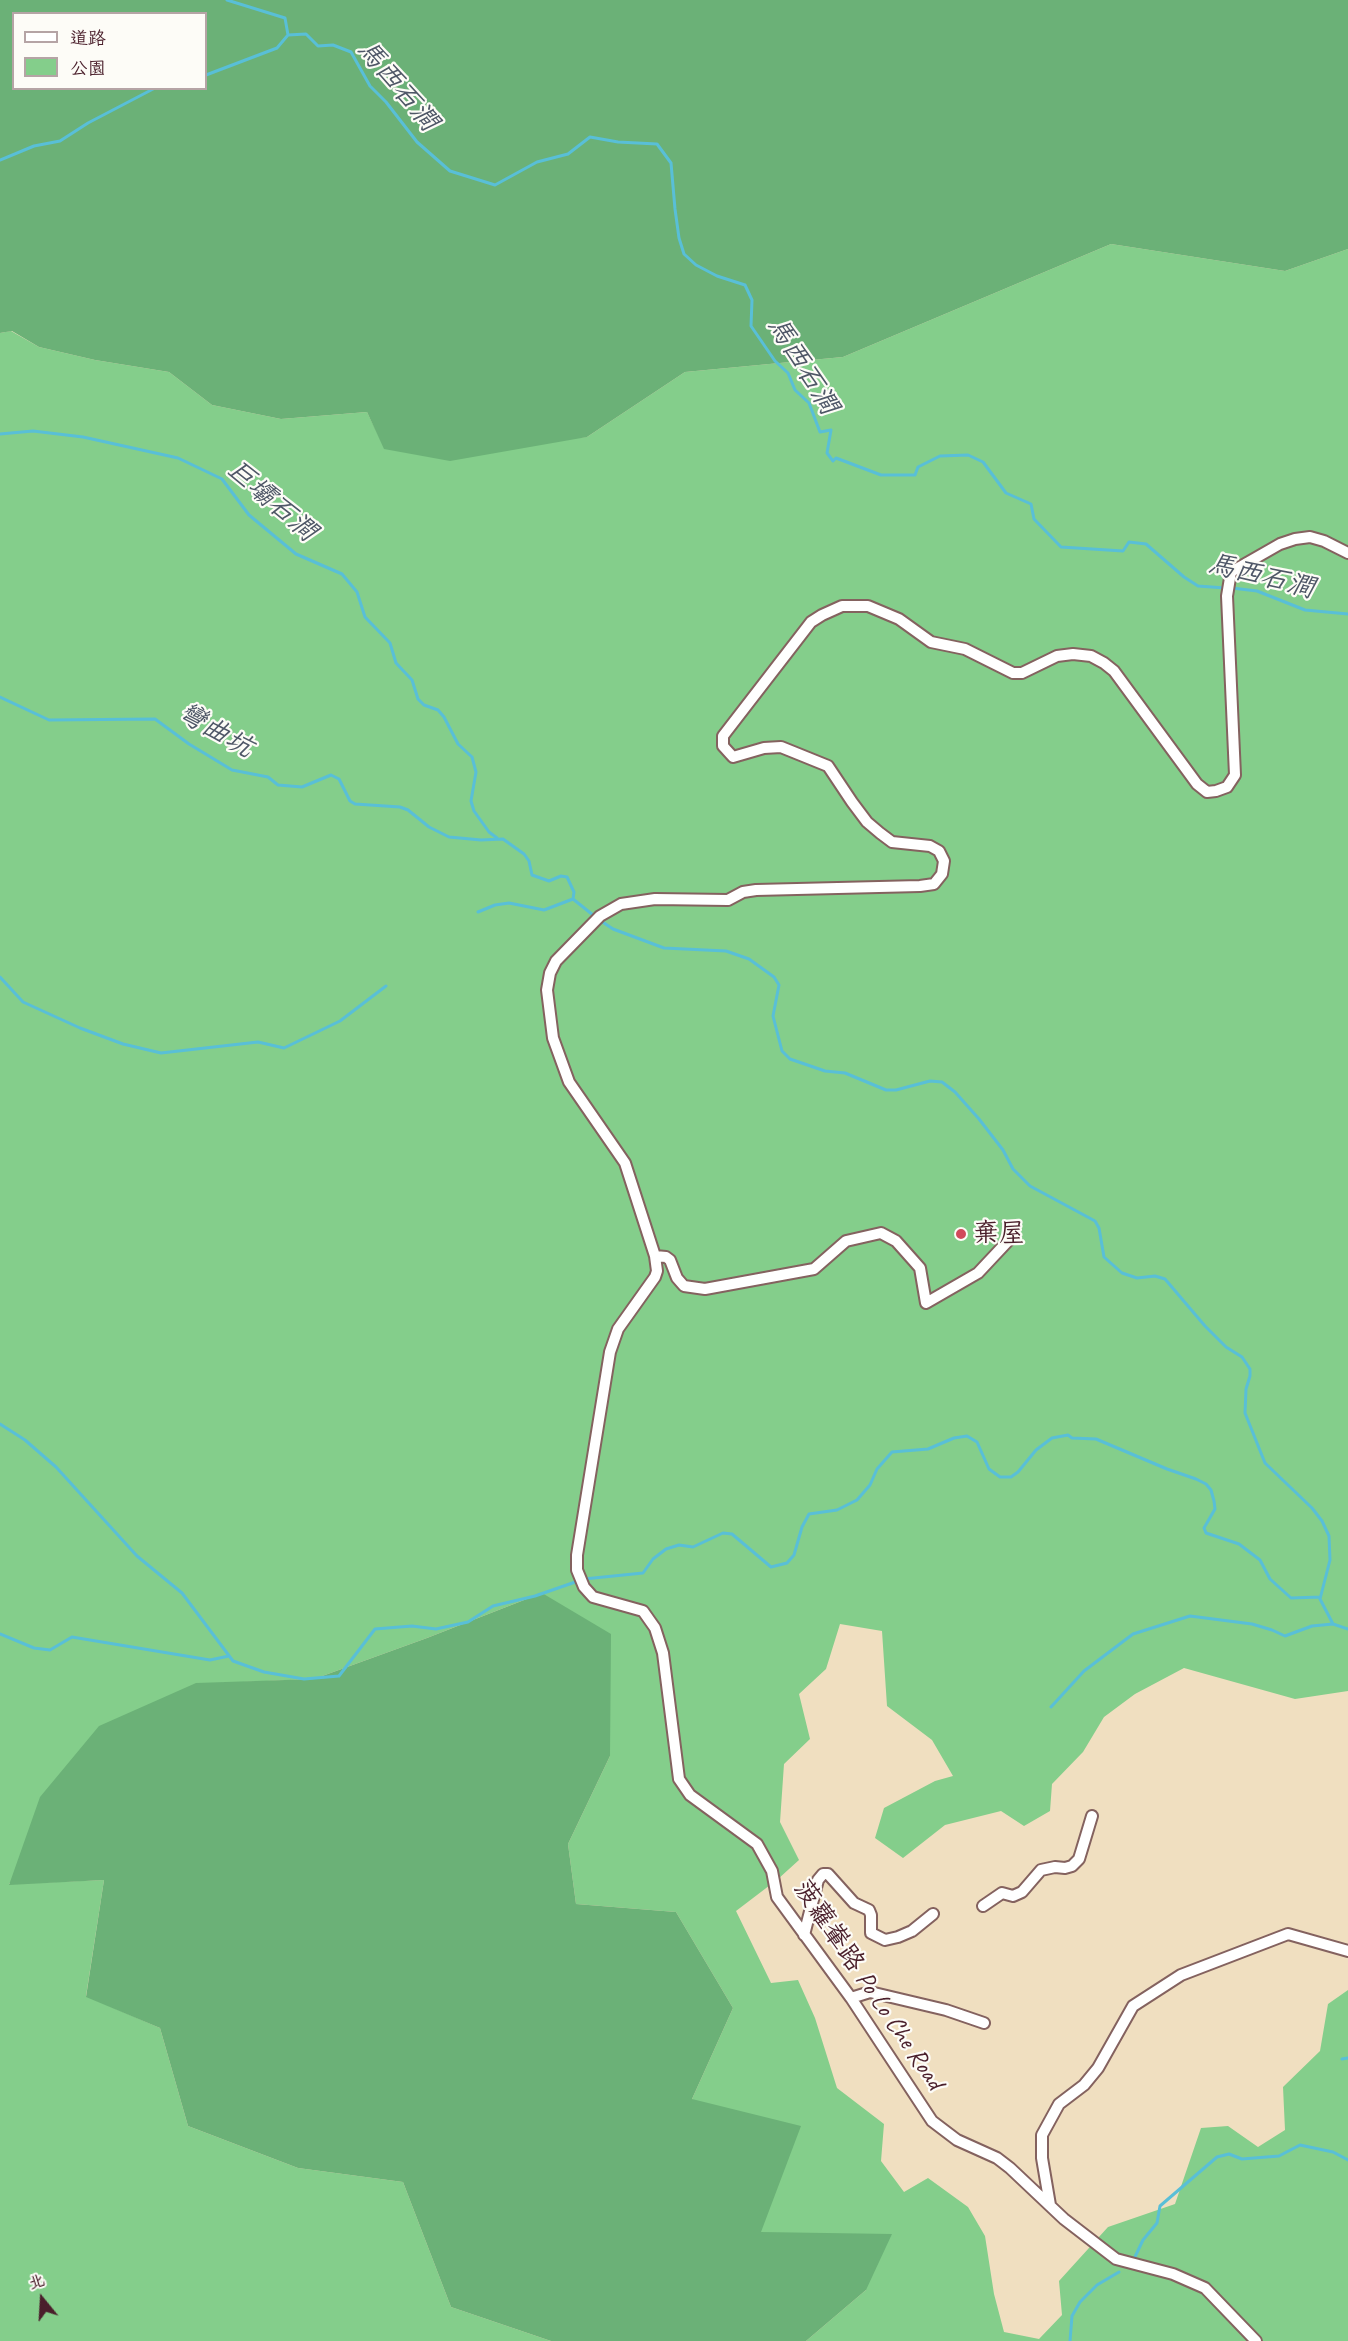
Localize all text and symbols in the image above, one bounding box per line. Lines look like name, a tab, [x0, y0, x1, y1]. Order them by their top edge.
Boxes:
legend	[12, 12, 207, 90]
text: 道路	[70, 27, 106, 49]
water label: 馬西石澗	[350, 34, 444, 138]
text: 公園	[70, 57, 106, 79]
water label: 馬西石澗	[760, 312, 844, 420]
water label: 巨壩石澗	[220, 453, 322, 549]
water label: 馬西石澗	[1205, 548, 1317, 606]
water label: 彎曲坑	[172, 697, 258, 765]
place label: 棄屋	[973, 1218, 1025, 1250]
marker: 棄屋	[954, 1227, 968, 1241]
street label: 菠蘿輋路 Po Lo Che Road	[786, 1874, 950, 2096]
north arrow	[12, 2269, 72, 2329]
text: 北	[26, 2270, 47, 2294]

